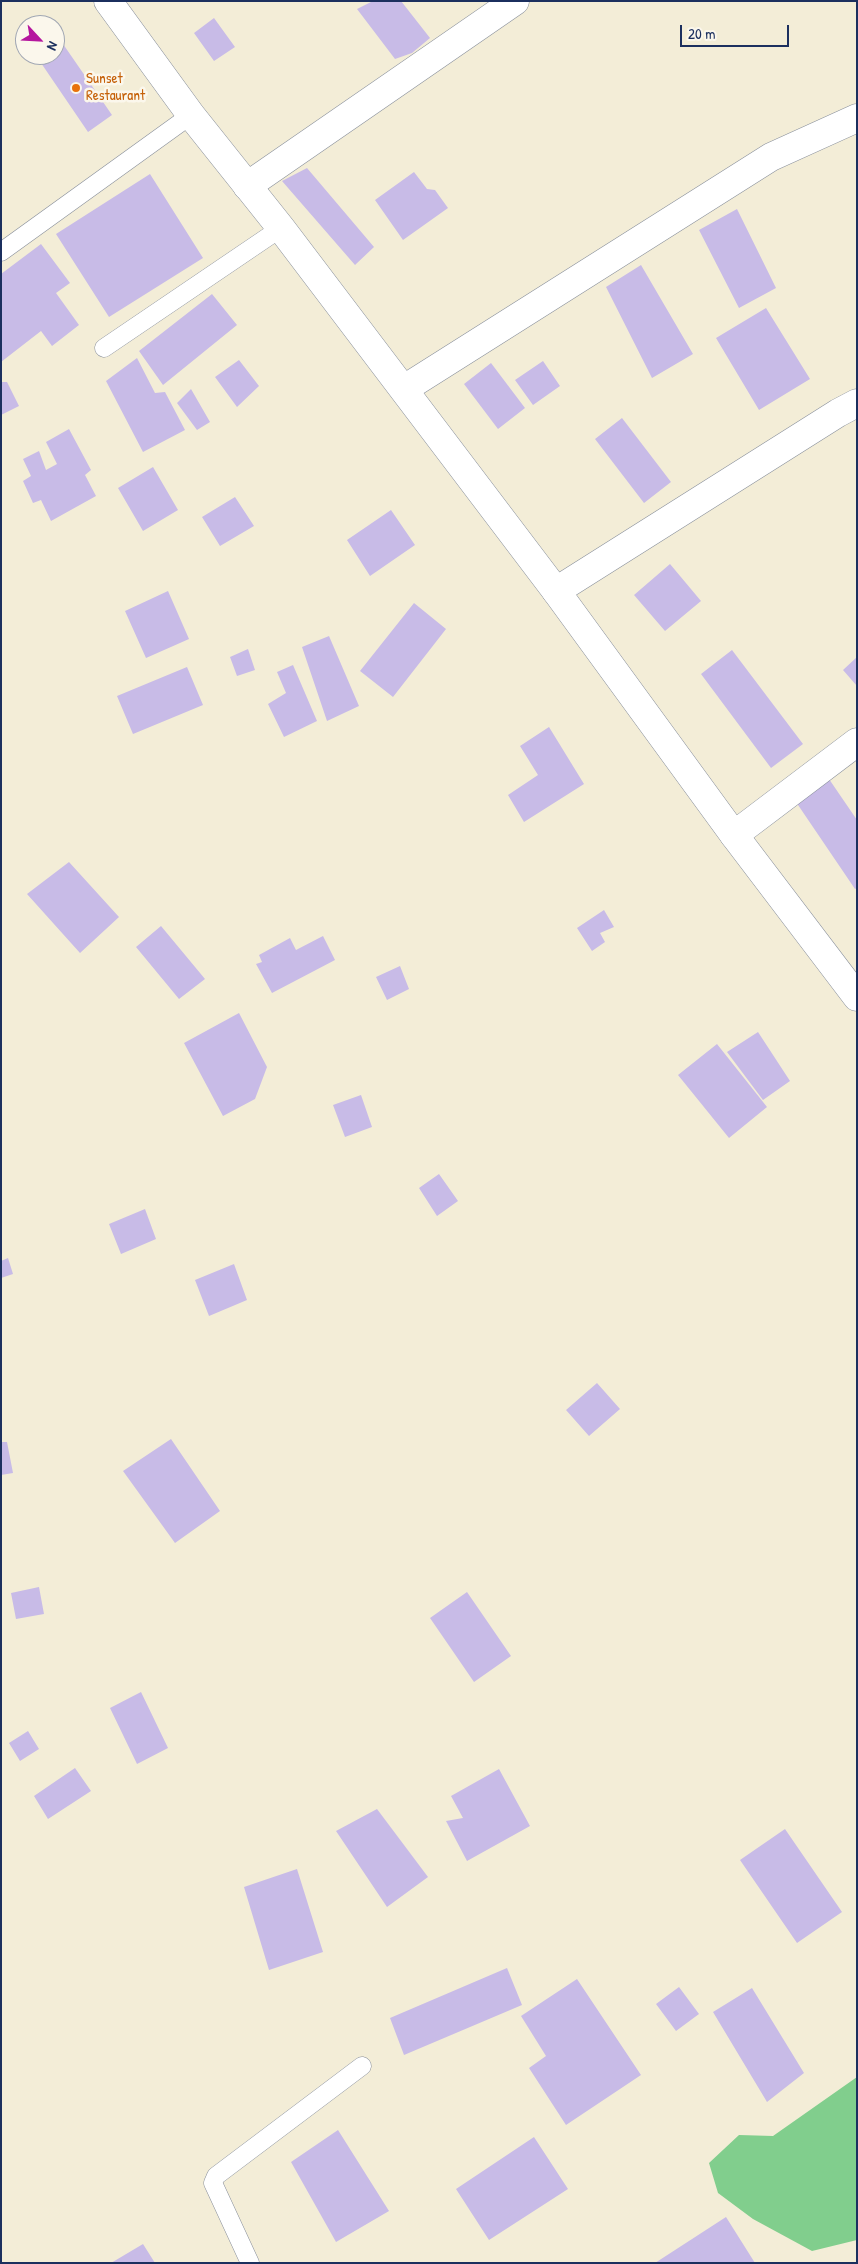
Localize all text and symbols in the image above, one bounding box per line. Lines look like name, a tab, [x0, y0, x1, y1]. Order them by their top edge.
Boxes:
north arrow	[15, 15, 65, 65]
scale bar	[683, 15, 792, 47]
text: 20 m	[688, 23, 715, 44]
text: N	[43, 39, 63, 54]
place label: Sunset Restaurant	[86, 70, 145, 105]
marker: Sunset Restaurant	[70, 82, 82, 94]

